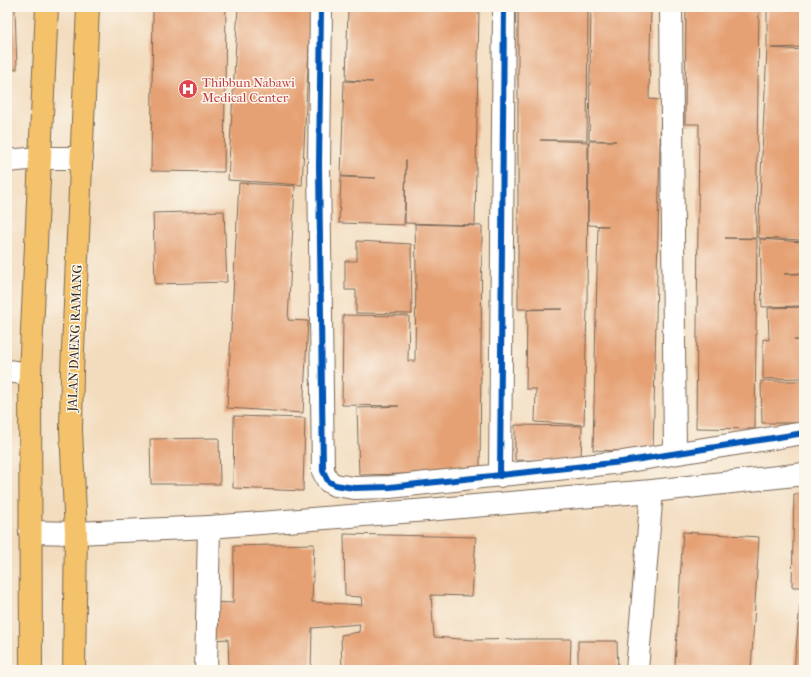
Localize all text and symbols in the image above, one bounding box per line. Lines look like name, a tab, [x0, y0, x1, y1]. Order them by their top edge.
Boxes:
place label: Thibbun Nabawi Medical Center	[202, 75, 295, 105]
hospital icon: Thibbun Nabawi Medical Center	[177, 78, 199, 100]
street label: JALAN DAENG RAMANG	[64, 264, 85, 413]

